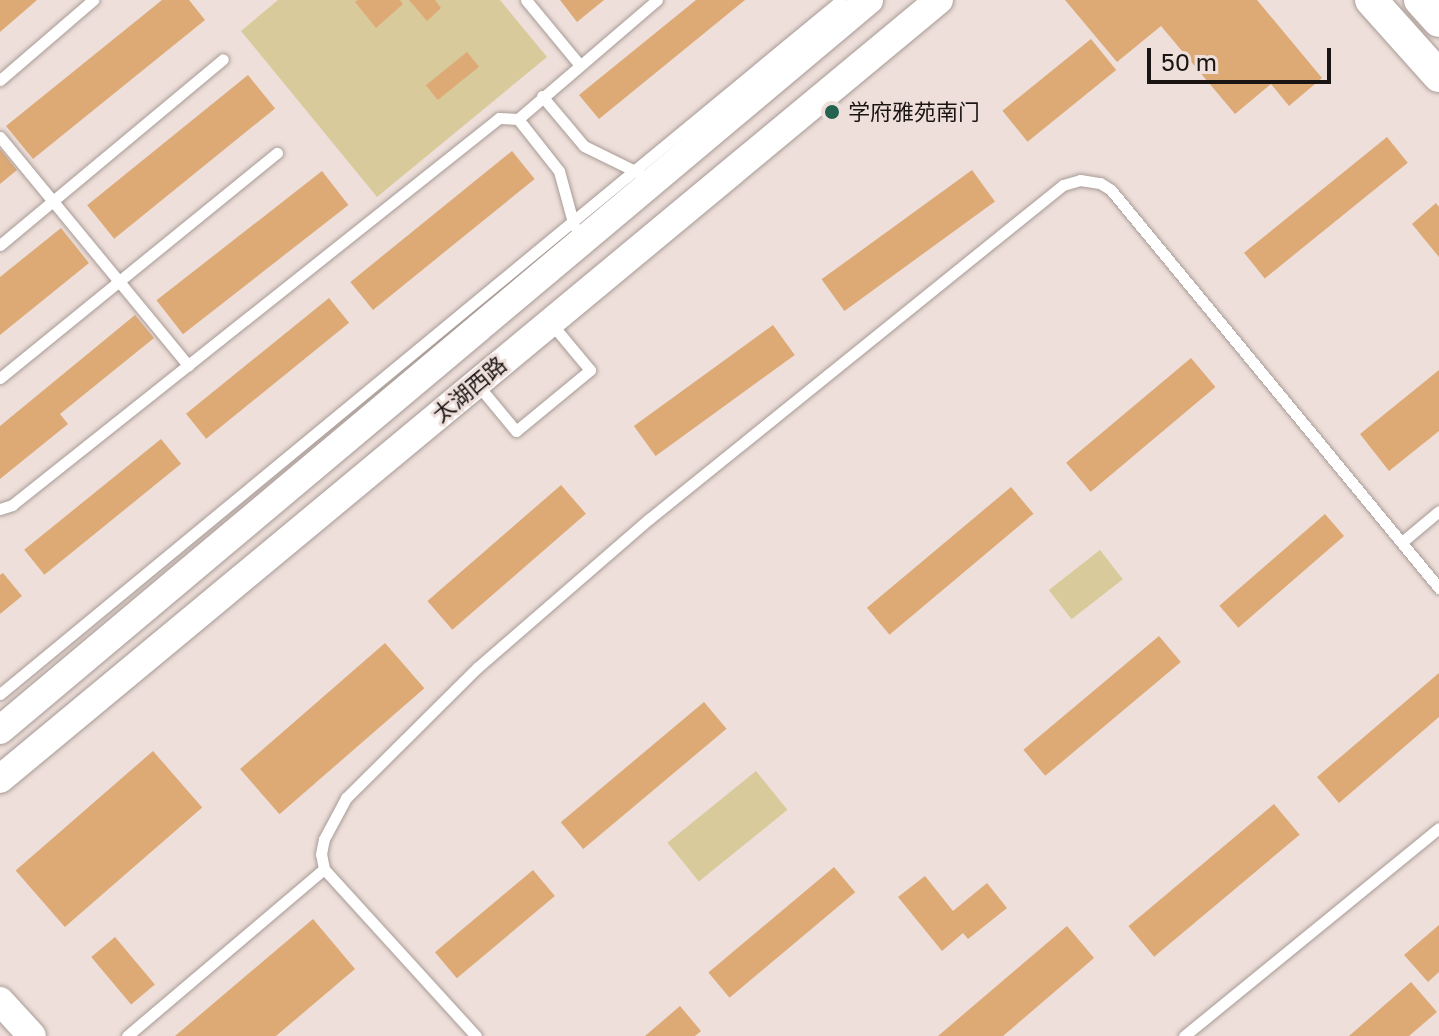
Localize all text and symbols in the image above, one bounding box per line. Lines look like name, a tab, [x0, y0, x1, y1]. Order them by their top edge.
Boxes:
scale bar	[1151, 32, 1335, 82]
text: 50 m	[1161, 47, 1217, 76]
place label: 学府雅苑南门	[848, 99, 980, 125]
marker: 学府雅苑南门	[823, 103, 841, 121]
street label: 太湖西路	[427, 351, 511, 427]

